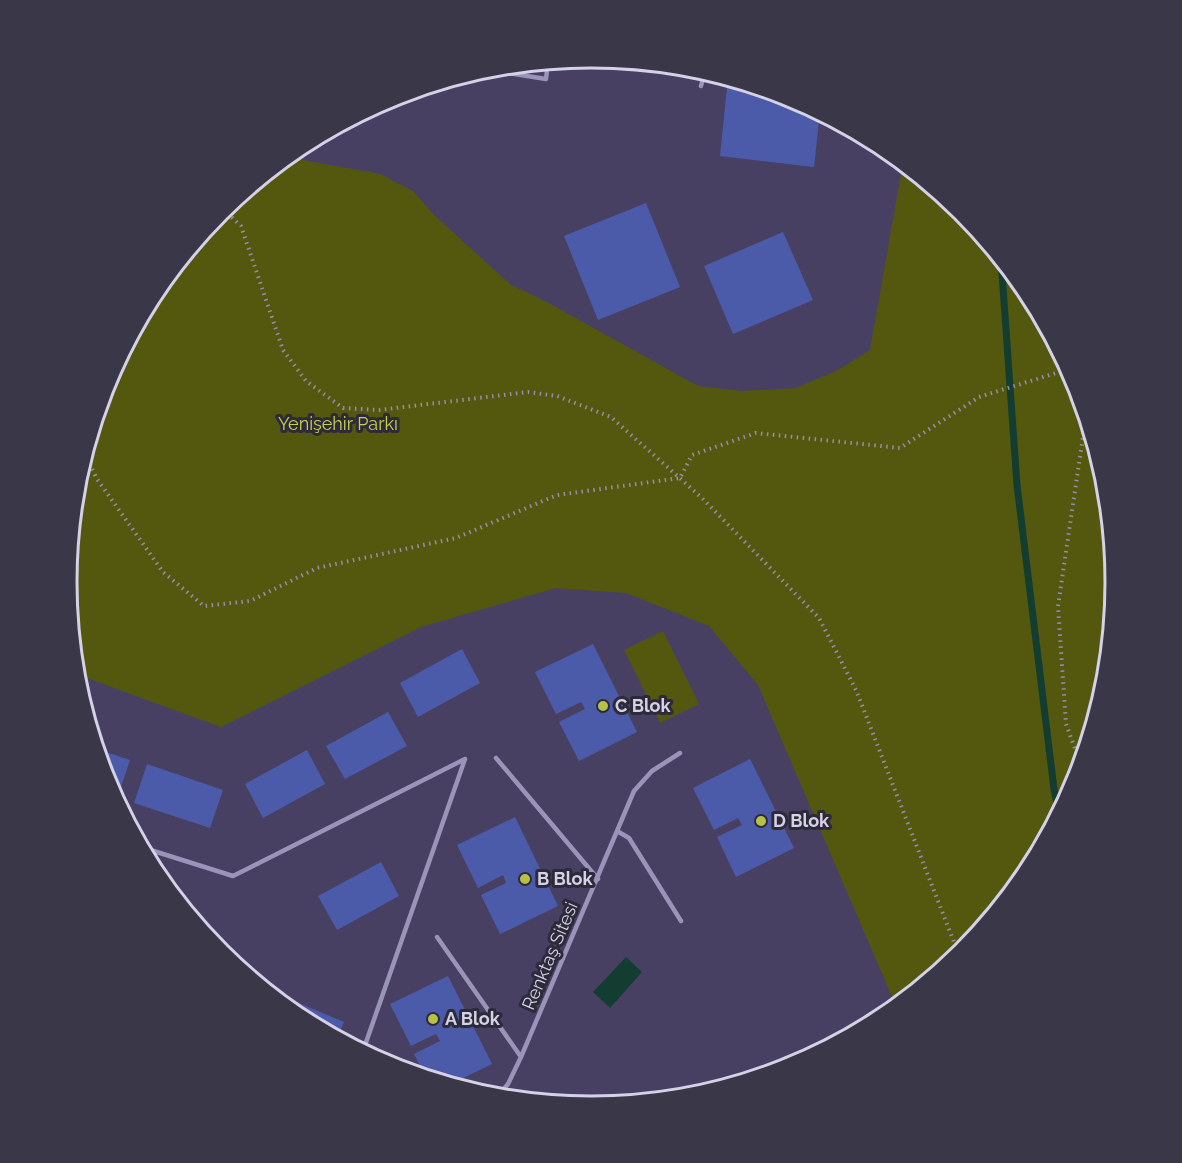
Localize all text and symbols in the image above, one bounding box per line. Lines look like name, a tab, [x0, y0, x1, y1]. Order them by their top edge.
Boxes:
park label: Yenişehir Parkı	[278, 413, 398, 434]
place label: C Blok	[615, 695, 672, 716]
marker: C Blok	[596, 699, 610, 713]
place label: D Blok	[773, 810, 830, 831]
marker: D Blok	[754, 814, 768, 828]
place label: B Blok	[537, 868, 593, 889]
marker: B Blok	[518, 872, 532, 886]
street label: Renktaş Sitesi	[517, 899, 582, 1013]
place label: A Blok	[445, 1008, 501, 1029]
marker: A Blok	[426, 1012, 440, 1026]

